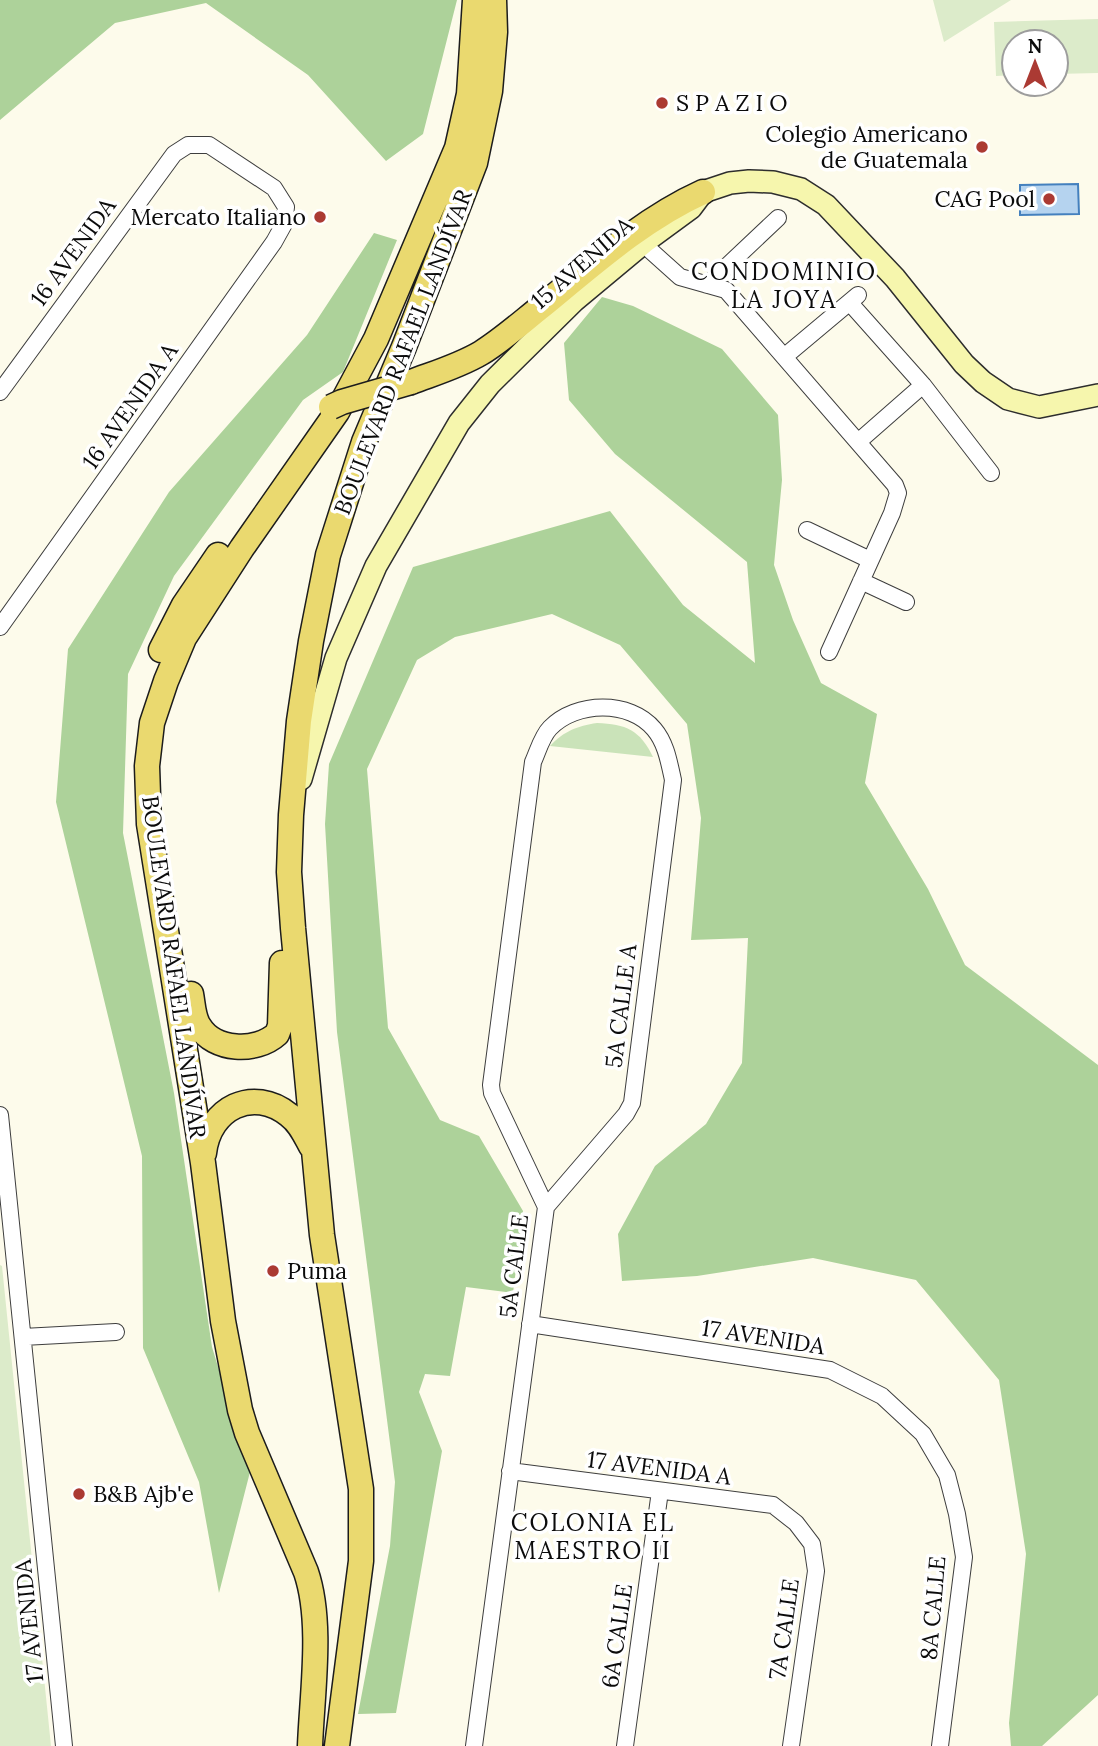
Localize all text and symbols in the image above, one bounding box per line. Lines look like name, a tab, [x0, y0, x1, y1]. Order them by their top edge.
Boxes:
north arrow	[1000, 28, 1070, 98]
text: N	[1028, 34, 1043, 58]
place label: S P A Z I O	[676, 88, 788, 117]
marker: S P A Z I O	[654, 95, 670, 111]
place label: Colegio Americano de Guatemala	[765, 119, 968, 174]
marker: Colegio Americano de Guatemala	[974, 139, 990, 155]
place label: CAG Pool	[934, 184, 1035, 213]
street label: BOULEVARD RAFAEL LANDÍVAR	[327, 185, 478, 519]
street label: 16 AVENIDA	[24, 191, 122, 312]
marker: CAG Pool	[1041, 191, 1057, 207]
place label: Mercato Italiano	[130, 202, 306, 231]
marker: Mercato Italiano	[312, 209, 328, 225]
street label: 15 AVENIDA	[525, 210, 639, 315]
district label: CONDOMINIO LA JOYA	[691, 256, 877, 315]
street label: 16 AVENIDA A	[75, 337, 184, 474]
street label: BOULEVARD RAFAEL LANDÍVAR	[136, 793, 213, 1141]
street label: 5A CALLE A	[599, 942, 643, 1070]
street label: 5A CALLE	[493, 1212, 534, 1319]
place label: Puma	[287, 1256, 347, 1285]
marker: Puma	[265, 1263, 281, 1279]
street label: 17 AVENIDA	[699, 1312, 827, 1361]
street label: 17 AVENIDA A	[585, 1444, 733, 1491]
place label: B&B Ajb'e	[93, 1479, 194, 1508]
marker: B&B Ajb'e	[71, 1486, 87, 1502]
district label: COLONIA EL MAESTRO II	[511, 1507, 675, 1566]
street label: 8A CALLE	[914, 1555, 952, 1661]
street label: 17 AVENIDA	[8, 1557, 49, 1684]
street label: 7A CALLE	[762, 1577, 805, 1681]
street label: 6A CALLE	[595, 1582, 638, 1690]

